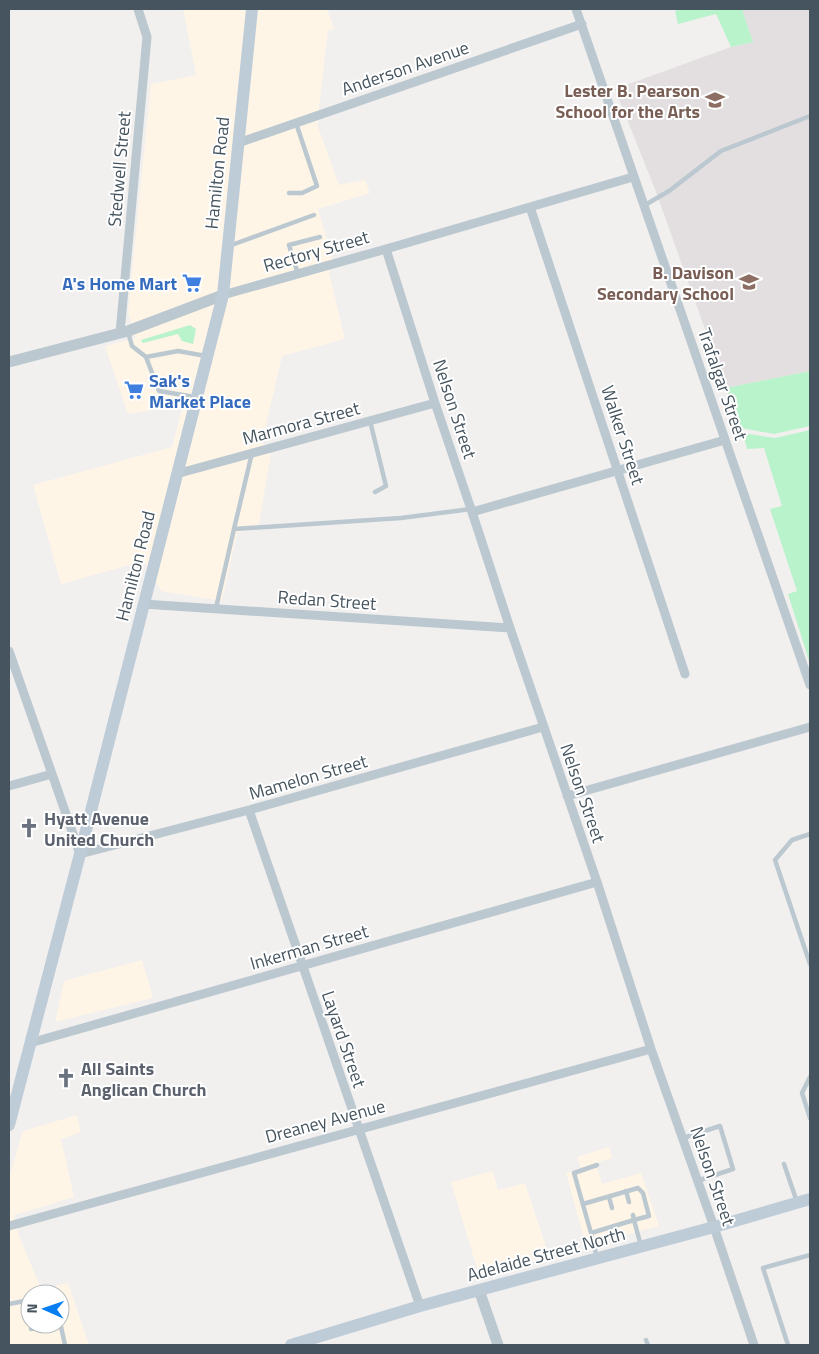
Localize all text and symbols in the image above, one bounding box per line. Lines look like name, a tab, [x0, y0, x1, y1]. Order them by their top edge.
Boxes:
street label: Anderson Avenue	[338, 34, 472, 102]
place label: Lester B. Pearson School for the Arts	[555, 77, 700, 125]
school or university icon: Lester B. Pearson School for the Arts	[704, 89, 726, 111]
street label: Stedwell Street	[100, 109, 138, 228]
street label: Hamilton Road	[198, 116, 236, 230]
street label: Rectory Street	[260, 223, 373, 279]
place label: B. Davison Secondary School	[597, 259, 734, 307]
place label: A's Home Mart	[62, 270, 177, 297]
school or university icon: B. Davison Secondary School	[738, 271, 760, 293]
supermarket icon: A's Home Mart	[181, 272, 203, 294]
street label: Trafalgar Street	[691, 324, 755, 444]
street label: Nelson Street	[426, 356, 484, 463]
place label: Sak's Market Place	[149, 367, 251, 415]
supermarket icon: Sak's Market Place	[123, 379, 145, 401]
street label: Walker Street	[594, 382, 652, 489]
street label: Marmora Street	[239, 394, 363, 452]
street label: Hamilton Road	[108, 508, 162, 624]
street label: Redan Street	[277, 583, 378, 617]
street label: Nelson Street	[553, 740, 613, 847]
street label: Mamelon Street	[246, 747, 371, 807]
place label: Hyatt Avenue United Church	[44, 805, 154, 853]
church icon: Hyatt Avenue United Church	[18, 817, 40, 839]
street label: Inkerman Street	[247, 917, 372, 977]
street label: Layard Street	[315, 987, 373, 1092]
place label: All Saints Anglican Church	[81, 1055, 206, 1103]
church icon: All Saints Anglican Church	[55, 1067, 77, 1089]
street label: Dreaney Avenue	[262, 1092, 388, 1150]
street label: Nelson Street	[683, 1123, 743, 1230]
street label: Adelaide Street North	[464, 1220, 628, 1288]
north arrow	[20, 1284, 70, 1334]
text: N	[21, 1303, 42, 1314]

